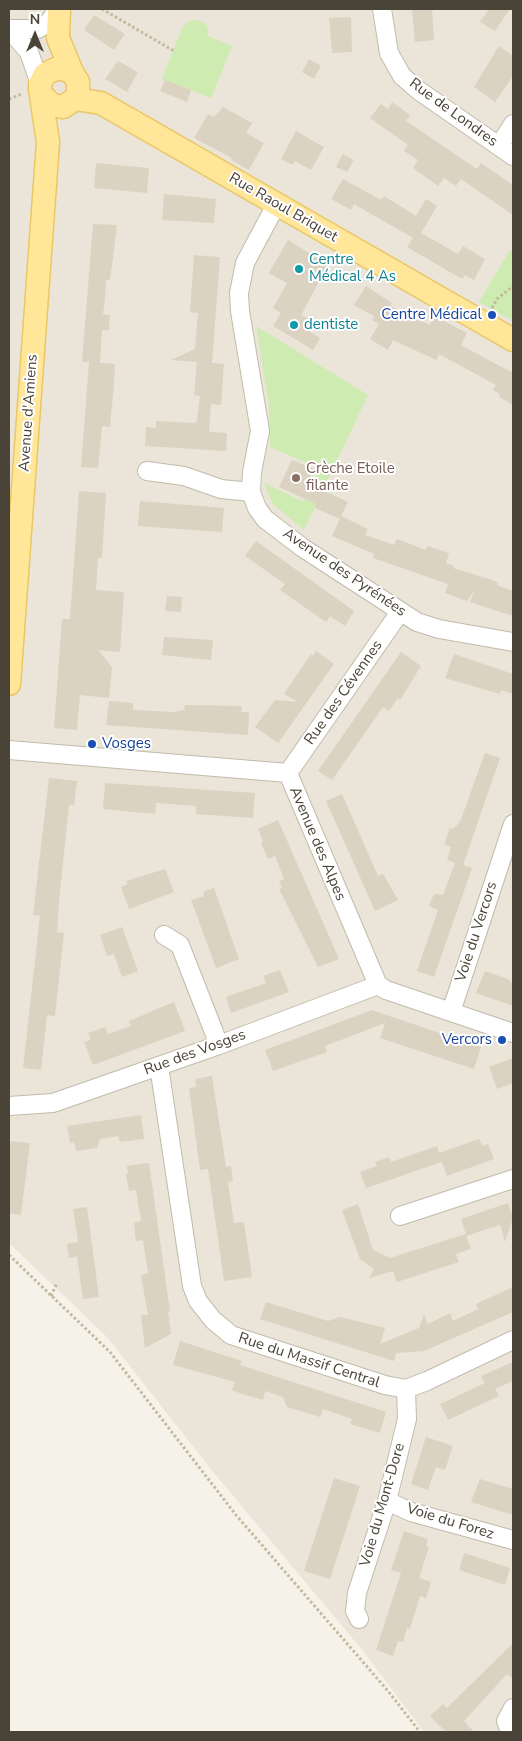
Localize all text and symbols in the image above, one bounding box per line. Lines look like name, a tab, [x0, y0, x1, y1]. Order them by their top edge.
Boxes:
north arrow	[10, 10, 60, 60]
text: N	[30, 10, 40, 29]
street label: Rue de Londres	[405, 75, 501, 151]
street label: Rue Raoul Briquet	[225, 170, 341, 246]
place label: Centre Médical 4 As	[309, 251, 396, 286]
marker: Centre Médical 4 As	[293, 263, 305, 275]
place label: Centre Médical	[381, 306, 482, 324]
marker: Centre Médical	[486, 309, 498, 321]
place label: dentiste	[304, 316, 358, 334]
marker: dentiste	[288, 319, 300, 331]
street label: Avenue d'Amiens	[16, 354, 42, 472]
place label: Crèche Etoile filante	[306, 460, 395, 495]
marker: Crèche Etoile filante	[290, 472, 302, 484]
street label: Avenue des Pyrénées	[279, 525, 409, 621]
street label: Rue des Cévennes	[301, 637, 387, 749]
place label: Vosges	[102, 735, 151, 753]
marker: Vosges	[86, 738, 98, 750]
street label: Avenue des Alpes	[285, 784, 349, 904]
street label: Voie du Vercors	[452, 880, 502, 984]
street label: Rue des Vosges	[142, 1026, 248, 1080]
place label: Vercors	[442, 1031, 492, 1049]
marker: Vercors	[496, 1034, 508, 1046]
street label: Rue du Massif Central	[236, 1330, 382, 1392]
street label: Voie du Mont-Dore	[357, 1441, 409, 1569]
street label: Voie du Forez	[404, 1500, 496, 1544]

